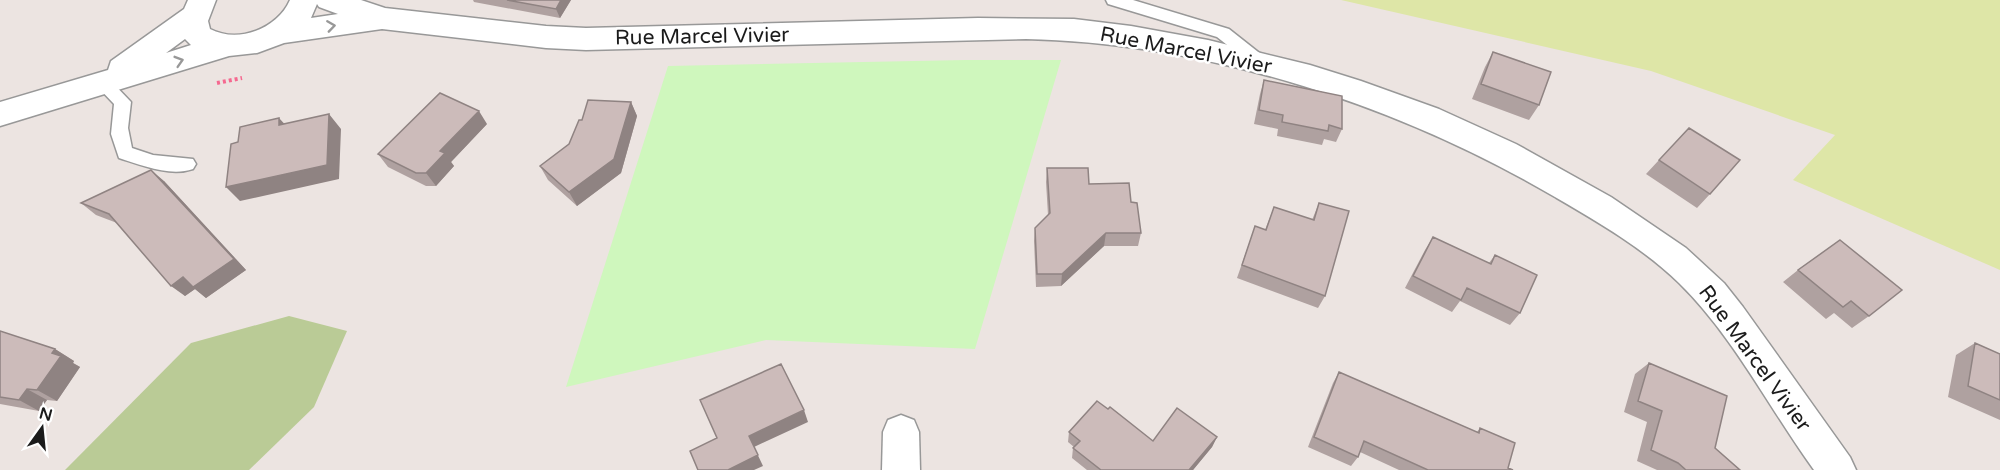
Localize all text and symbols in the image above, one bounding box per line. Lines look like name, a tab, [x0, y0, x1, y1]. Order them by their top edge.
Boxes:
one-way arrow	[326, 21, 335, 33]
street label: Rue Marcel Vivier	[615, 22, 789, 51]
street label: Rue Marcel Vivier	[1098, 22, 1274, 79]
one-way arrow	[173, 55, 184, 68]
street label: Rue Marcel Vivier	[1693, 280, 1816, 436]
north arrow	[12, 398, 72, 458]
text: N	[37, 403, 54, 426]

